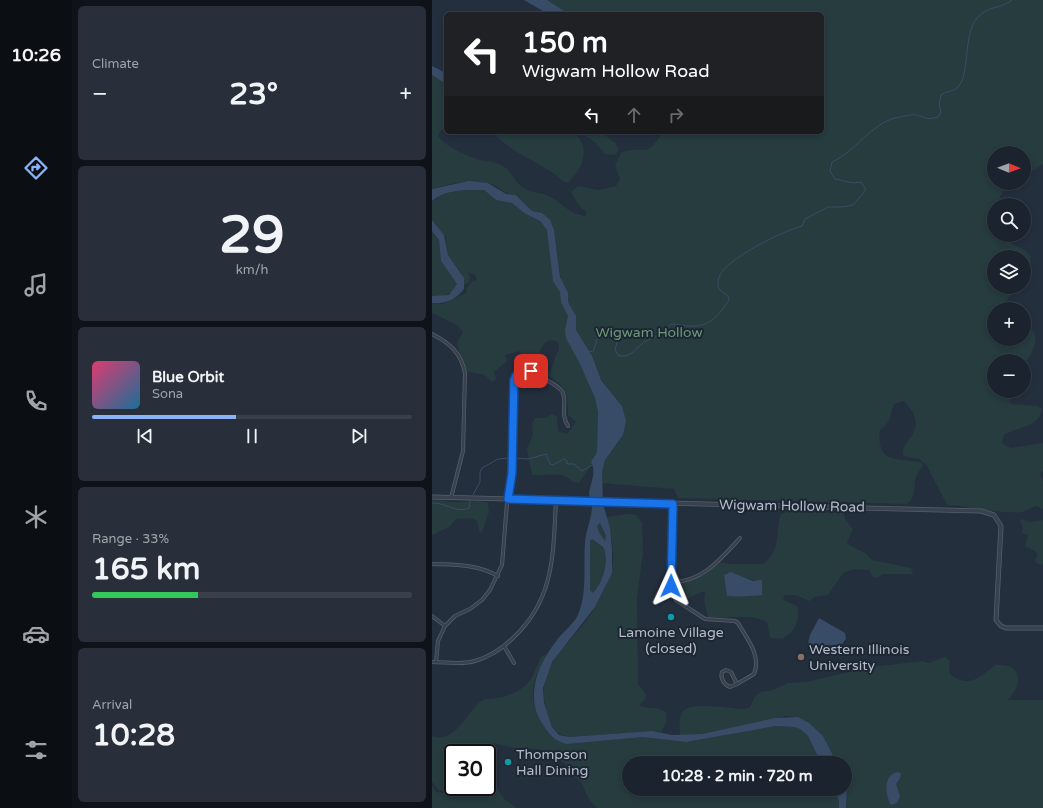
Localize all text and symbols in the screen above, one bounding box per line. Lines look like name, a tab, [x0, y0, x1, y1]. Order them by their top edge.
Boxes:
text: 150 m	[522, 26, 608, 60]
icon: left	[456, 28, 508, 80]
text: 10:26	[11, 44, 61, 66]
text: Climate	[92, 56, 139, 72]
text: Wigwam Hollow Road	[522, 60, 710, 82]
text: 23°	[229, 76, 278, 113]
text: −	[92, 81, 108, 107]
text: +	[400, 81, 412, 107]
icon: left	[581, 104, 603, 126]
icon: ahead	[623, 104, 645, 126]
icon: right	[665, 104, 687, 126]
north arrow	[987, 146, 1031, 190]
map controls	[987, 146, 1031, 398]
icon: directions	[22, 154, 50, 182]
button: search	[987, 198, 1031, 242]
text: 29	[219, 204, 285, 267]
button: layers	[987, 250, 1031, 294]
text: km/h	[236, 262, 268, 278]
icon: music	[22, 271, 50, 299]
button: +	[987, 302, 1031, 346]
park label: Wigwam Hollow	[595, 324, 703, 341]
pin	[514, 354, 548, 388]
button: −	[987, 354, 1031, 398]
icon: arrive	[520, 360, 542, 382]
text: Blue Orbit	[152, 368, 224, 386]
text: Sona	[152, 386, 183, 402]
icon: phone	[22, 387, 50, 415]
icon: previous	[134, 425, 156, 447]
icon: pause	[241, 425, 263, 447]
icon: next	[348, 425, 370, 447]
street label: Wigwam Hollow Road	[719, 496, 865, 516]
icon: climate	[22, 503, 50, 531]
text: Range · 33%	[92, 531, 169, 547]
text: 165 km	[92, 551, 200, 588]
position arrow	[650, 565, 692, 607]
marker: Lamoine Village (closed)	[666, 612, 676, 622]
icon: car	[22, 620, 50, 648]
place label: Lamoine Village (closed)	[618, 624, 724, 657]
place label: Western Illinois University	[809, 641, 910, 674]
marker: Western Illinois University	[796, 652, 806, 662]
text: Arrival	[92, 697, 132, 713]
text: 10:28	[92, 717, 175, 754]
icon: filters	[22, 736, 50, 764]
speed limit sign: 30	[444, 744, 496, 796]
place label: Thompson Hall Dining	[516, 746, 588, 779]
marker: Thompson Hall Dining	[503, 757, 513, 767]
text: 10:28 · 2 min · 720 m	[662, 767, 812, 785]

